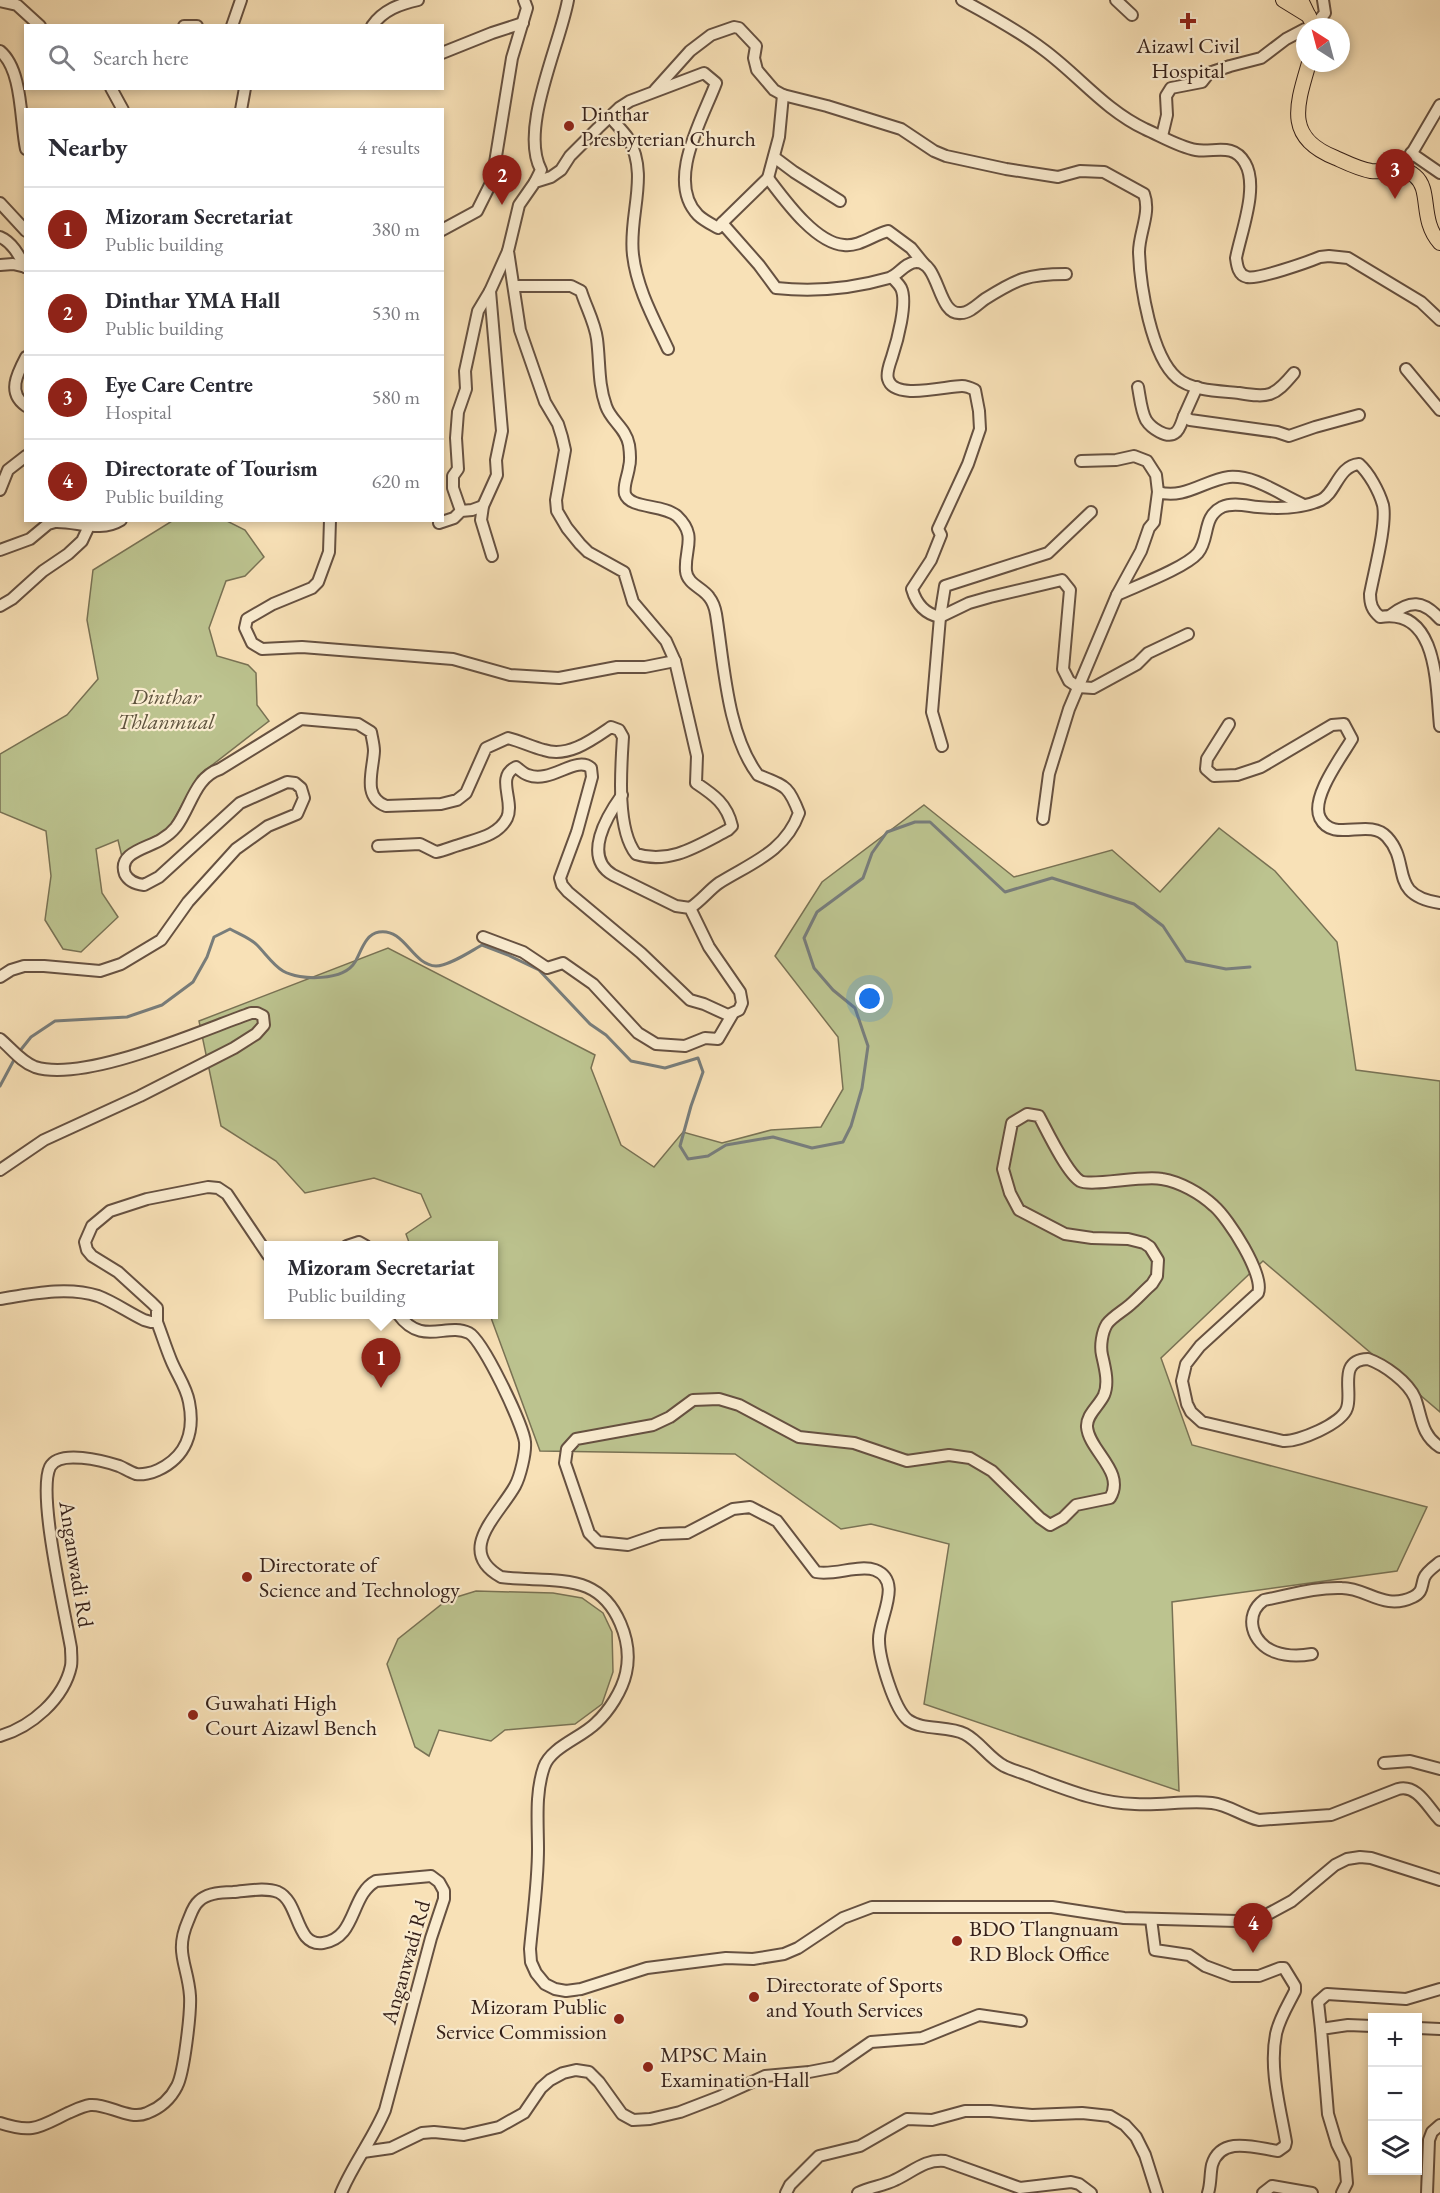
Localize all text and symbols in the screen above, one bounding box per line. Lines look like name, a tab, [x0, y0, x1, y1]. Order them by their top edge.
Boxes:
marker: Aizawl Civil Hospital	[1179, 12, 1197, 30]
north arrow	[1296, 18, 1350, 72]
search box	[24, 24, 444, 90]
place label: Aizawl Civil Hospital	[1135, 31, 1240, 85]
icon: search	[45, 41, 78, 74]
text: Search here	[93, 43, 188, 72]
place label: Dinthar Presbyterian Church	[581, 99, 756, 153]
marker: Dinthar Presbyterian Church	[562, 119, 576, 133]
text: Nearby	[48, 130, 128, 164]
text: 4 results	[357, 134, 420, 160]
pin: 3	[1376, 150, 1414, 199]
pin: 2	[482, 156, 522, 205]
text: Mizoram Secretariat	[105, 202, 293, 231]
text: 1	[62, 216, 73, 242]
text: 380 m	[372, 216, 420, 242]
text: Public building	[105, 231, 223, 257]
text: Dinthar YMA Hall	[105, 286, 280, 315]
text: 2	[62, 300, 73, 326]
text: 530 m	[372, 300, 420, 326]
text: Public building	[105, 315, 223, 341]
text: Eye Care Centre	[105, 370, 253, 399]
text: 3	[62, 384, 73, 410]
text: 580 m	[372, 384, 420, 410]
text: Hospital	[105, 399, 172, 425]
text: Directorate of Tourism	[105, 454, 318, 483]
text: 4	[62, 468, 73, 494]
text: 620 m	[372, 468, 420, 494]
text: Public building	[105, 483, 223, 509]
park label: Dinthar Thlanmual	[117, 682, 215, 736]
your location	[855, 984, 884, 1013]
popup	[264, 1241, 498, 1319]
text: Mizoram Secretariat	[287, 1253, 475, 1282]
text: Public building	[287, 1282, 405, 1308]
pin: 1	[362, 1338, 400, 1388]
street label: Anganwadi Rd	[52, 1498, 101, 1630]
place label: Directorate of Science and Technology	[259, 1550, 460, 1604]
marker: Directorate of Science and Technology	[240, 1570, 254, 1584]
place label: Guwahati High Court Aizawl Bench	[205, 1688, 377, 1742]
marker: Guwahati High Court Aizawl Bench	[186, 1708, 200, 1722]
street label: Anganwadi Rd	[374, 1896, 437, 2028]
pin: 4	[1234, 1904, 1272, 1953]
place label: BDO Tlangnuam RD Block Office	[969, 1914, 1119, 1968]
marker: BDO Tlangnuam RD Block Office	[950, 1934, 964, 1948]
place label: Directorate of Sports and Youth Services	[766, 1970, 943, 2024]
marker: Directorate of Sports and Youth Services	[747, 1990, 761, 2004]
place label: Mizoram Public Service Commission	[436, 1992, 607, 2046]
marker: Mizoram Public Service Commission	[612, 2012, 626, 2026]
map controls	[1368, 2013, 1422, 2175]
button: +	[1368, 2013, 1422, 2067]
place label: MPSC Main Examination Hall	[660, 2040, 810, 2094]
marker: MPSC Main Examination Hall	[641, 2060, 655, 2074]
button: −	[1368, 2067, 1422, 2121]
button: layers	[1368, 2121, 1422, 2175]

